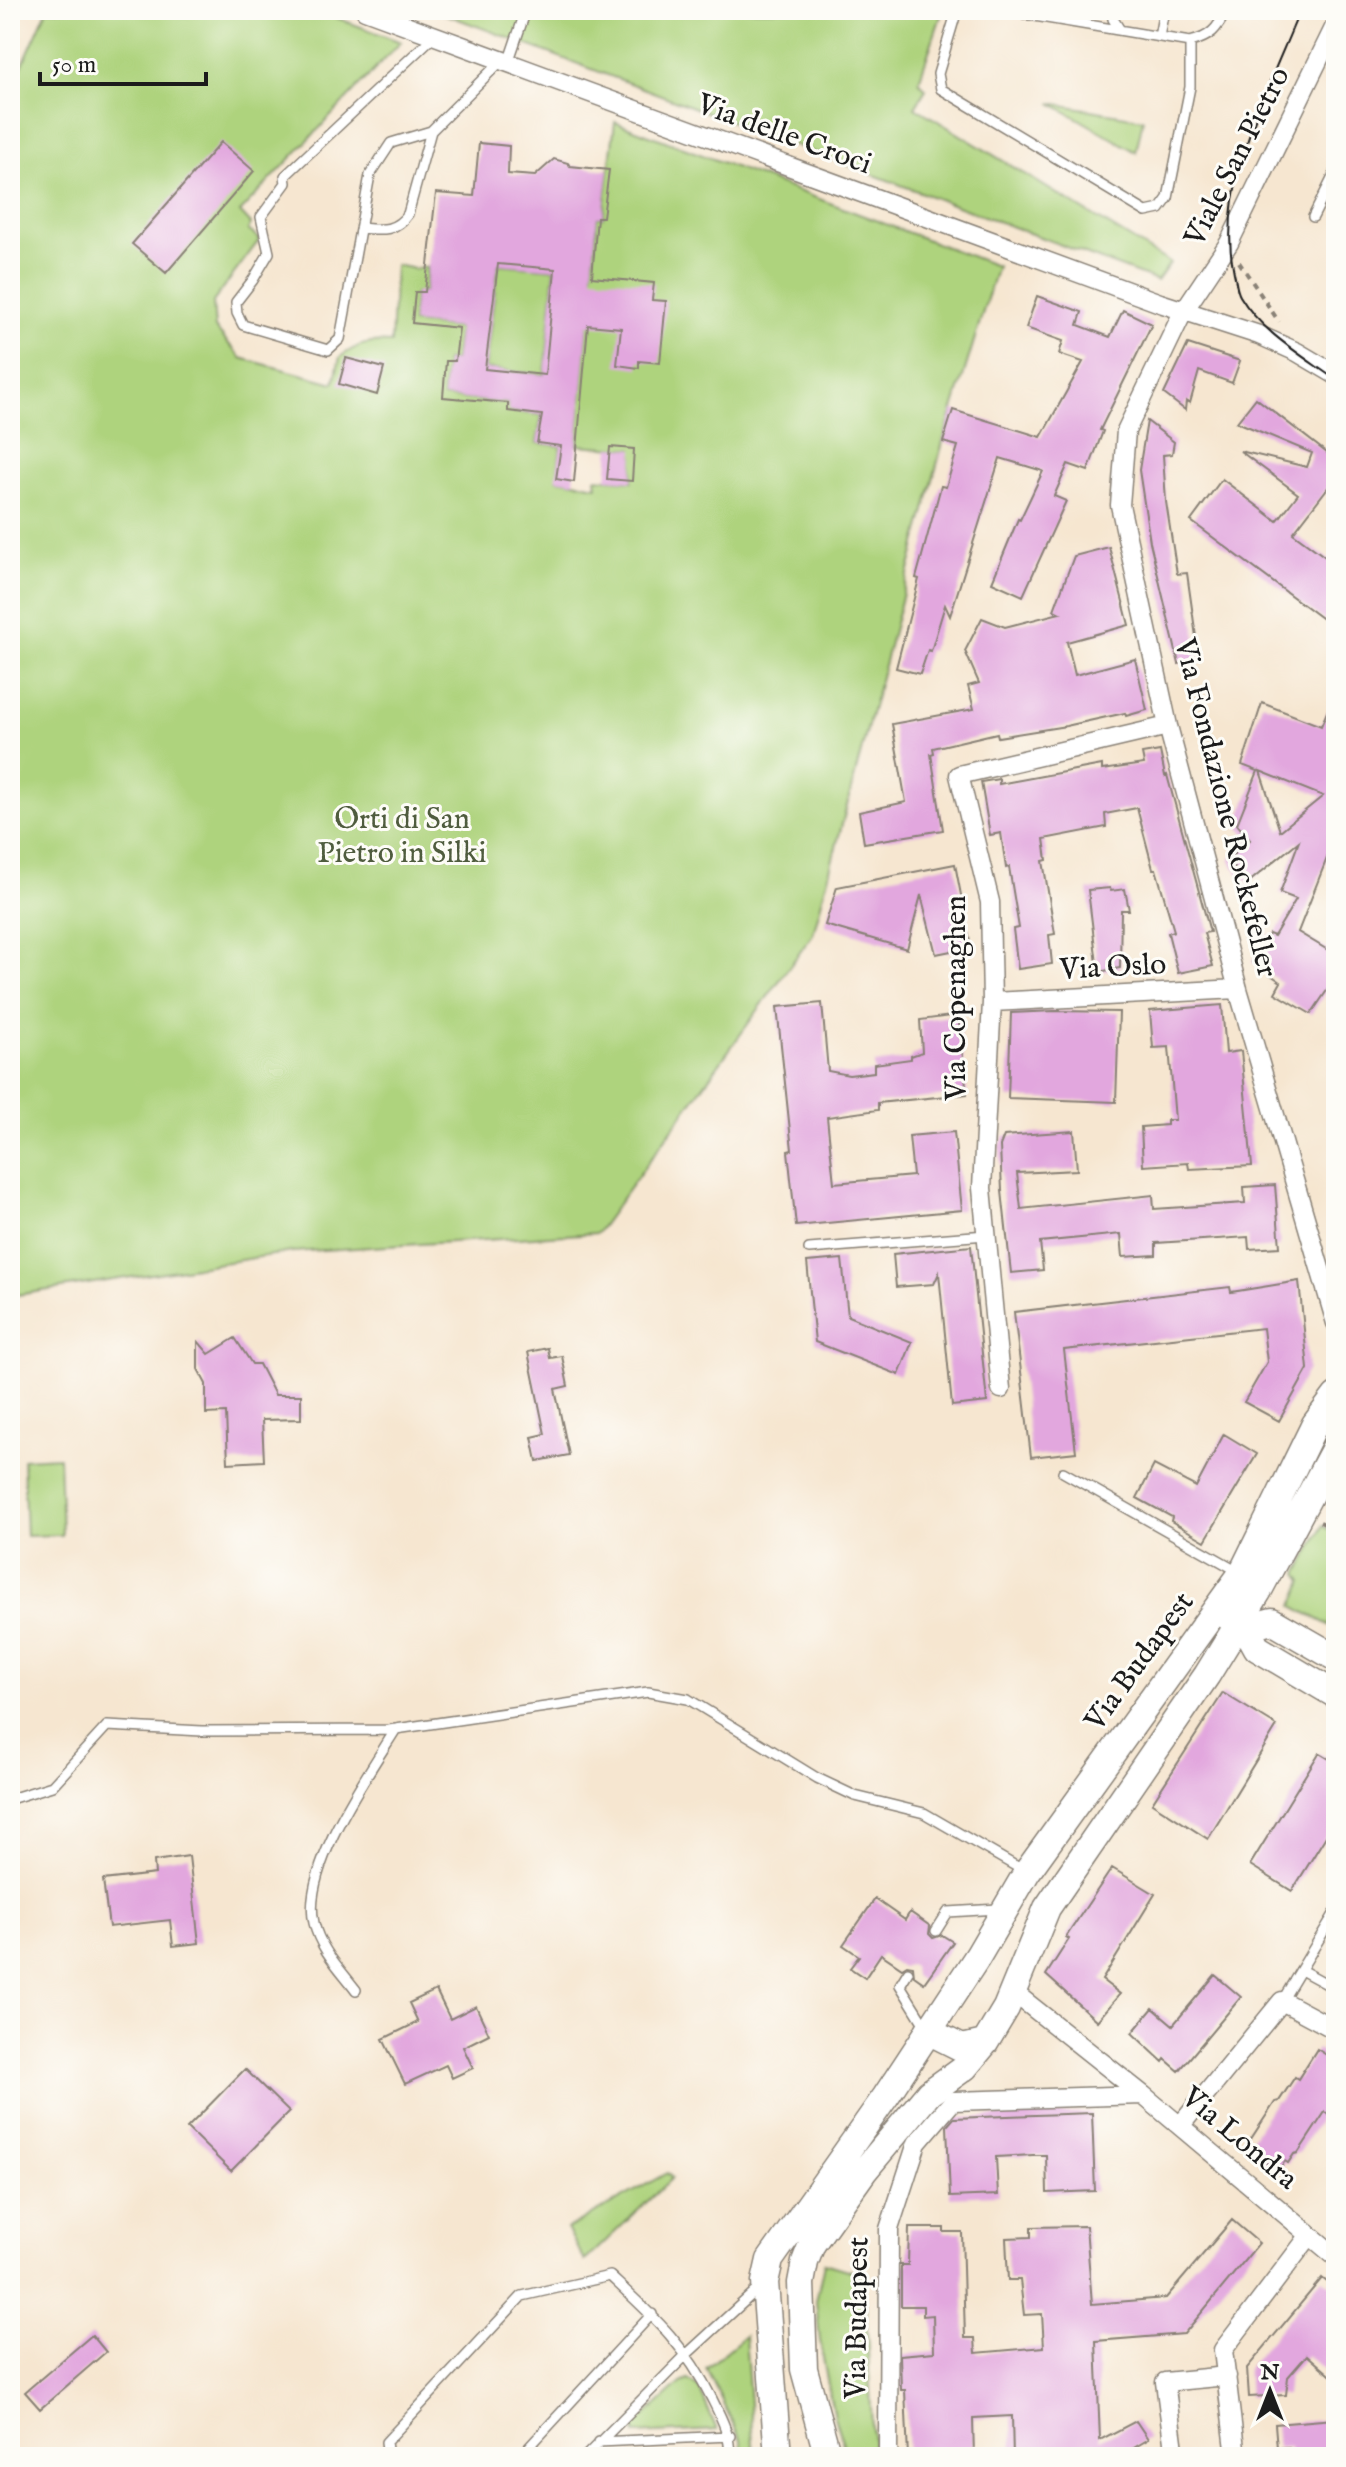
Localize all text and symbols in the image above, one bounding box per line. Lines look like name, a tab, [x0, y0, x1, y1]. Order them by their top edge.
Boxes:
scale bar	[40, 36, 206, 86]
text: 50 m	[52, 50, 96, 81]
street label: Viale San Pietro	[1176, 61, 1300, 254]
street label: Via delle Croci	[691, 86, 876, 184]
street label: Via Fondazione Rockefeller	[1164, 634, 1286, 981]
park label: Orti di San Pietro in Silki	[317, 801, 487, 873]
street label: Via Copenaghen	[938, 895, 976, 1102]
street label: Via Oslo	[1058, 946, 1167, 990]
street label: Via Budapest	[1076, 1585, 1203, 1740]
street label: Via Londra	[1172, 2079, 1305, 2199]
street label: Via Budapest	[838, 2236, 878, 2401]
north arrow	[1230, 2351, 1310, 2431]
text: N	[1259, 2359, 1280, 2387]

